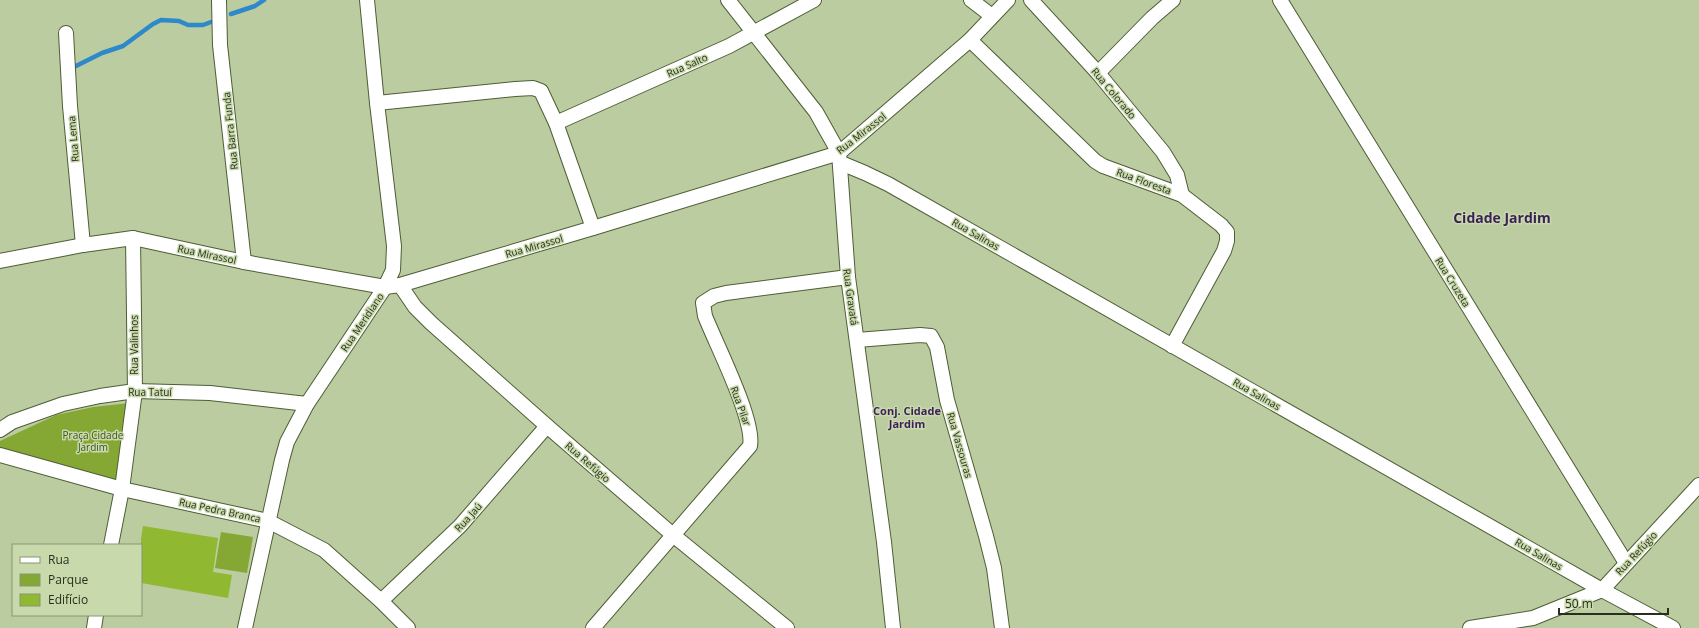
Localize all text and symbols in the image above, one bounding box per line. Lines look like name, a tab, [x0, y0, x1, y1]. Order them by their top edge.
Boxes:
street label: Rua Salto	[664, 50, 710, 80]
street label: Rua Colorado	[1088, 64, 1140, 122]
street label: Rua Barra Funda	[219, 92, 241, 170]
street label: Rua Mirassol	[833, 109, 889, 157]
street label: Rua Lema	[64, 115, 82, 163]
street label: Rua Floresta	[1114, 165, 1174, 197]
district label: Cidade Jardim	[1453, 208, 1551, 227]
street label: Rua Salinas	[950, 215, 1003, 253]
street label: Rua Mirassol	[503, 231, 565, 261]
street label: Rua Mirassol	[176, 241, 238, 267]
street label: Rua Cruzeta	[1432, 254, 1474, 310]
street label: Rua Gravatá	[840, 268, 862, 326]
street label: Rua Meridiano	[337, 290, 387, 354]
street label: Rua Valinhos	[127, 315, 141, 375]
street label: Rua Salinas	[1231, 375, 1284, 413]
street label: Rua Pilar	[727, 384, 755, 428]
street label: Rua Tatuí	[128, 385, 172, 399]
district label: Conj. Cidade Jardim	[873, 403, 941, 431]
street label: Rua Vassouras	[944, 410, 976, 480]
park label: Praça Cidade Jardim	[63, 428, 124, 454]
street label: Rua Refúgio	[562, 438, 614, 486]
street label: Rua Pedra Branca	[178, 495, 262, 525]
street label: Rua Jaú	[451, 499, 485, 535]
street label: Rua Refúgio	[1612, 528, 1660, 578]
street label: Rua Salinas	[1513, 535, 1566, 573]
legend	[12, 544, 142, 616]
text: Rua	[48, 551, 69, 568]
text: Parque	[48, 571, 88, 588]
scale bar	[1559, 590, 1668, 616]
text: Edifício	[48, 591, 88, 608]
text: 50 m	[1565, 595, 1593, 612]

